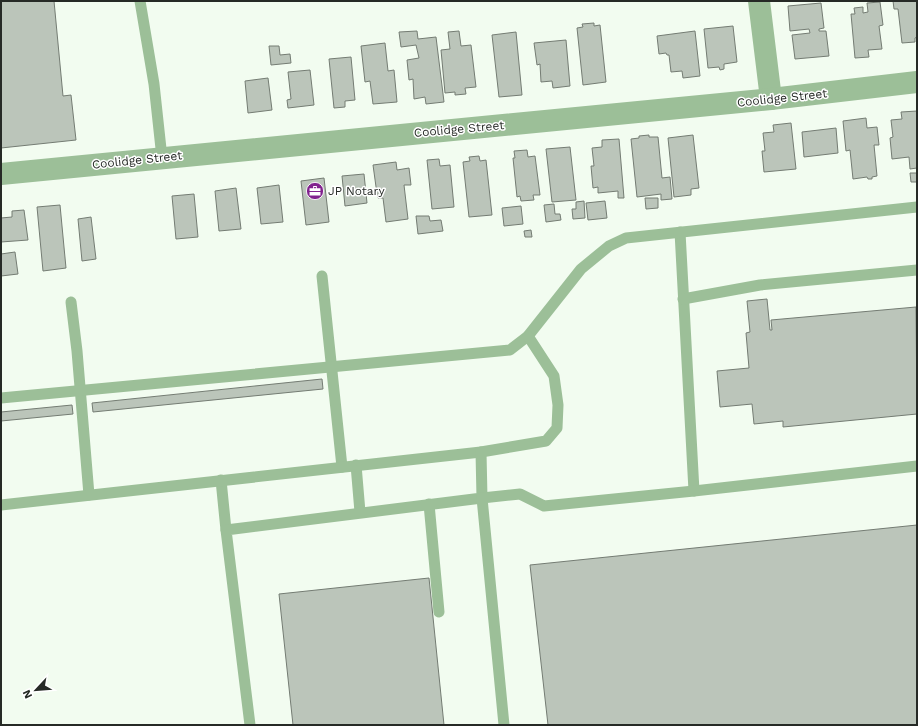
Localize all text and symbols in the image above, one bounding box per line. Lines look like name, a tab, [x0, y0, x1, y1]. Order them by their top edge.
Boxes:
street label: Coolidge Street	[736, 86, 828, 110]
street label: Coolidge Street	[413, 118, 505, 140]
street label: Coolidge Street	[91, 148, 183, 172]
office icon: JP Notary	[305, 181, 325, 201]
place label: JP Notary	[328, 184, 385, 198]
north arrow	[16, 670, 56, 710]
text: N	[20, 688, 35, 701]

